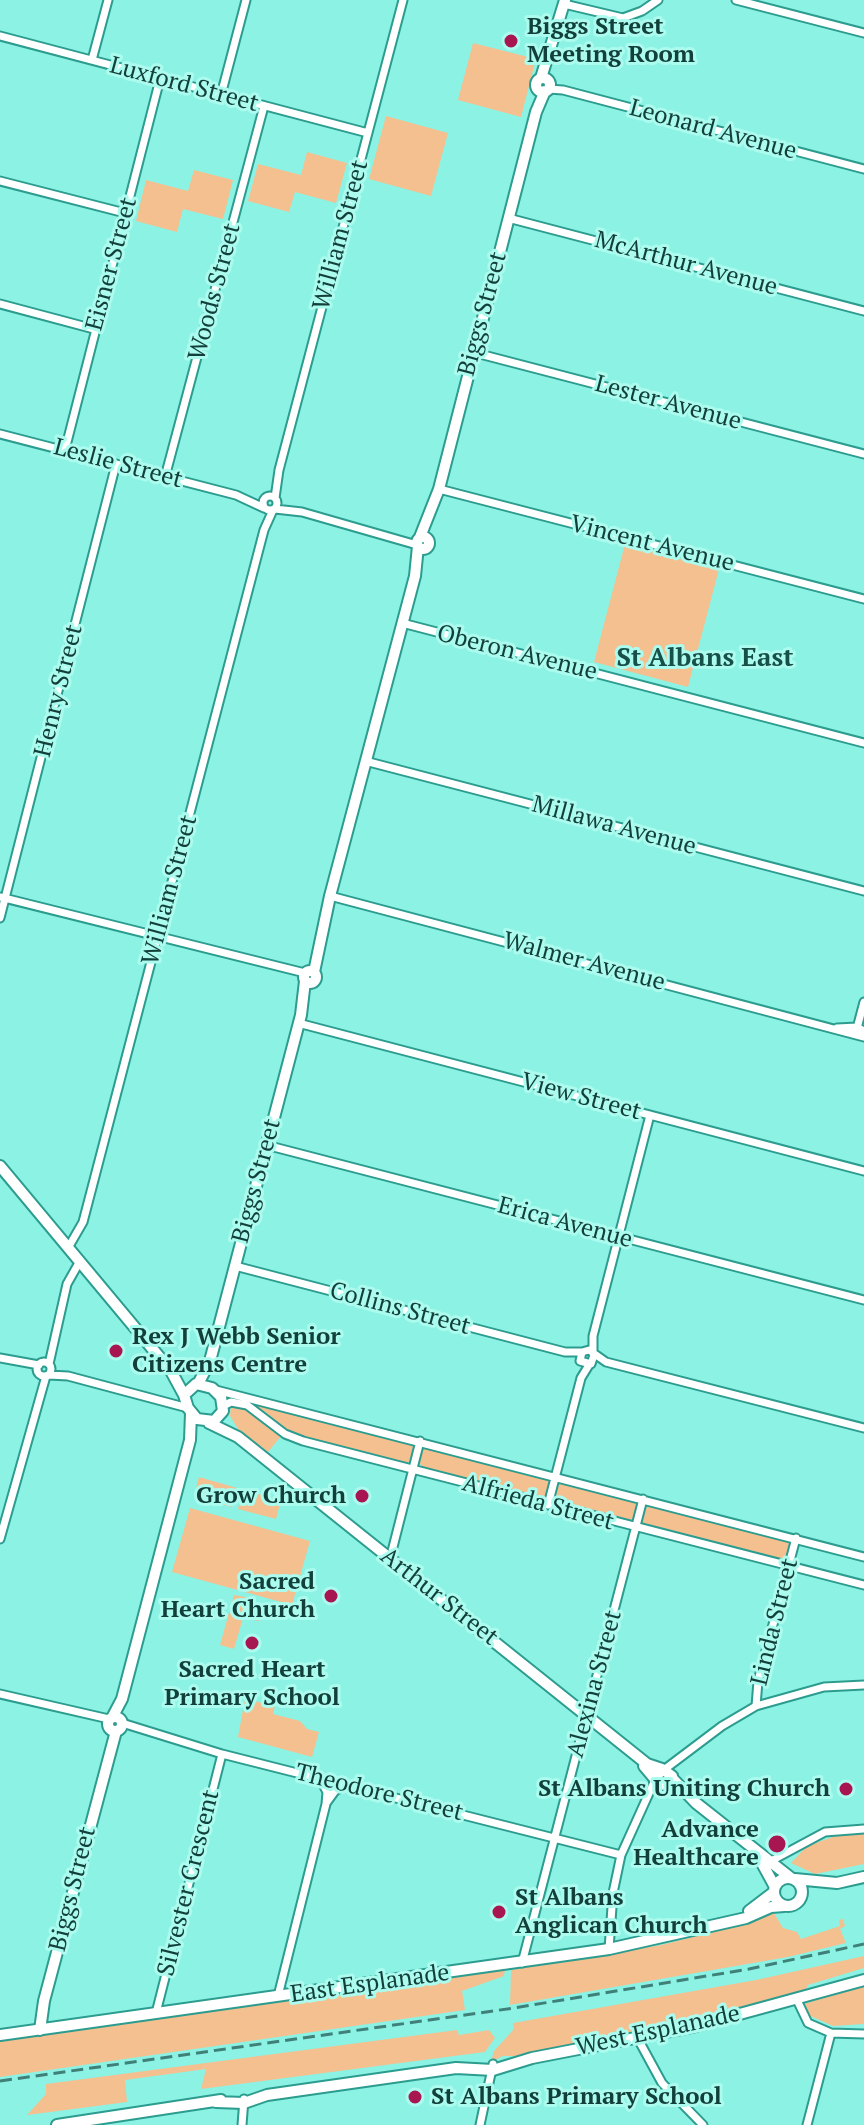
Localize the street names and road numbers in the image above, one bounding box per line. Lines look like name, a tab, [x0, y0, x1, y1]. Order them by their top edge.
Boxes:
street label: Luxford Street	[106, 51, 262, 119]
street label: Leonard Avenue	[626, 94, 800, 166]
street label: William Street	[307, 157, 375, 313]
street label: Eisner Street	[80, 194, 144, 334]
street label: Woods Street	[183, 220, 247, 364]
street label: McArthur Avenue	[591, 226, 781, 302]
street label: Biggs Street	[453, 249, 513, 379]
street label: Lester Avenue	[592, 370, 744, 436]
street label: Leslie Street	[51, 433, 185, 495]
street label: Vincent Avenue	[567, 510, 737, 578]
street label: Oberon Avenue	[434, 619, 600, 687]
street label: Henry Street	[29, 622, 89, 760]
street label: Millawa Avenue	[529, 790, 699, 862]
street label: William Street	[136, 812, 204, 968]
street label: Walmer Avenue	[500, 927, 668, 997]
street label: View Street	[518, 1067, 644, 1127]
street label: Biggs Street	[227, 1116, 287, 1246]
street label: Erica Avenue	[495, 1191, 635, 1255]
street label: Collins Street	[327, 1276, 473, 1342]
street label: Alfrieda Street	[459, 1469, 617, 1537]
street label: Arthur Street	[374, 1542, 504, 1652]
street label: Linda Street	[745, 1555, 805, 1689]
street label: Alexina Street	[562, 1607, 628, 1761]
street label: Theodore Street	[292, 1758, 466, 1828]
street label: Silvester Crescent	[152, 1787, 226, 1979]
street label: Biggs Street	[44, 1824, 102, 1954]
street label: East Esplanade	[289, 1959, 451, 2009]
street label: West Esplanade	[573, 2000, 743, 2062]

